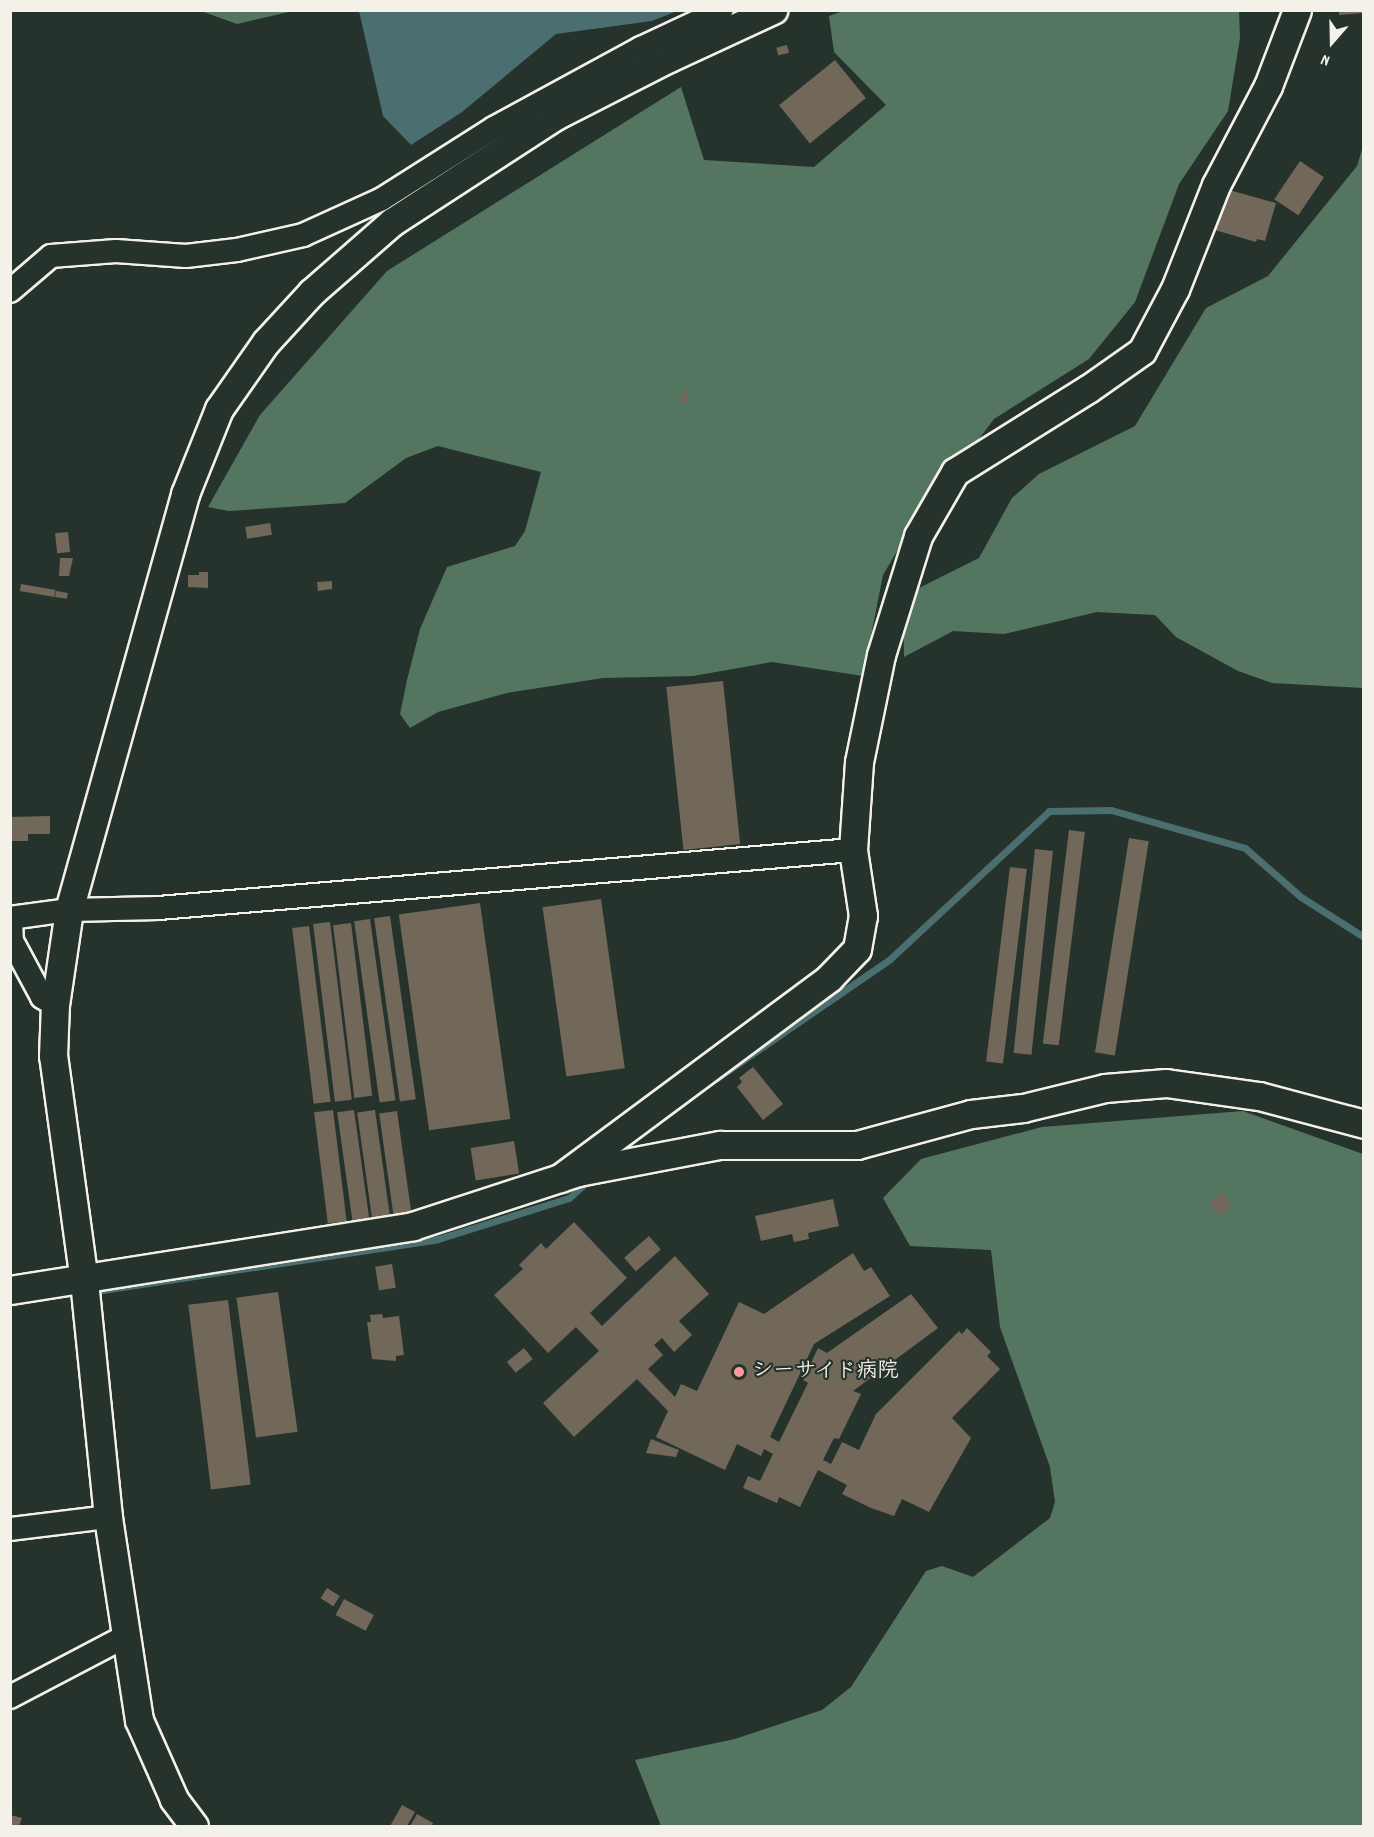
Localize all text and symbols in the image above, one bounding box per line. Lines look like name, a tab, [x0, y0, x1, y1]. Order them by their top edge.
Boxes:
north arrow	[1302, 12, 1362, 72]
text: N	[1318, 47, 1333, 72]
place label: シーサイド病院	[752, 1359, 899, 1385]
marker: シーサイド病院	[730, 1363, 748, 1381]

